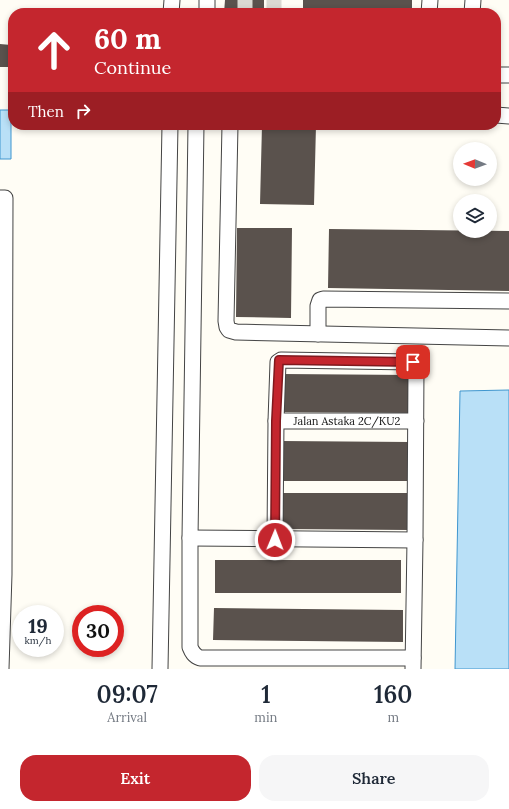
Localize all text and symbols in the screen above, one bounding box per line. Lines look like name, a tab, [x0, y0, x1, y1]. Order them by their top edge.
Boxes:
text: 60 m	[94, 21, 161, 57]
icon: ahead	[28, 24, 80, 76]
text: Continue	[94, 56, 171, 79]
icon: right	[72, 100, 94, 122]
text: Then	[28, 102, 64, 121]
north arrow	[453, 142, 497, 186]
map controls	[453, 142, 497, 238]
button: layers	[453, 194, 497, 238]
pin	[396, 345, 430, 379]
icon: arrive	[402, 351, 424, 373]
street label: Jalan Astaka 2C/KU2	[293, 414, 401, 429]
position arrow	[254, 519, 296, 561]
speed limit sign: 30	[72, 605, 124, 657]
text: 19	[28, 613, 48, 638]
text: km/h	[24, 634, 52, 647]
text: 09:07	[97, 679, 158, 710]
text: 1	[261, 679, 271, 710]
text: 160	[374, 679, 412, 710]
text: Arrival	[107, 709, 147, 726]
text: min	[254, 709, 277, 726]
text: m	[387, 709, 399, 726]
button: Exit	[20, 755, 251, 801]
button: Share	[259, 755, 489, 801]

